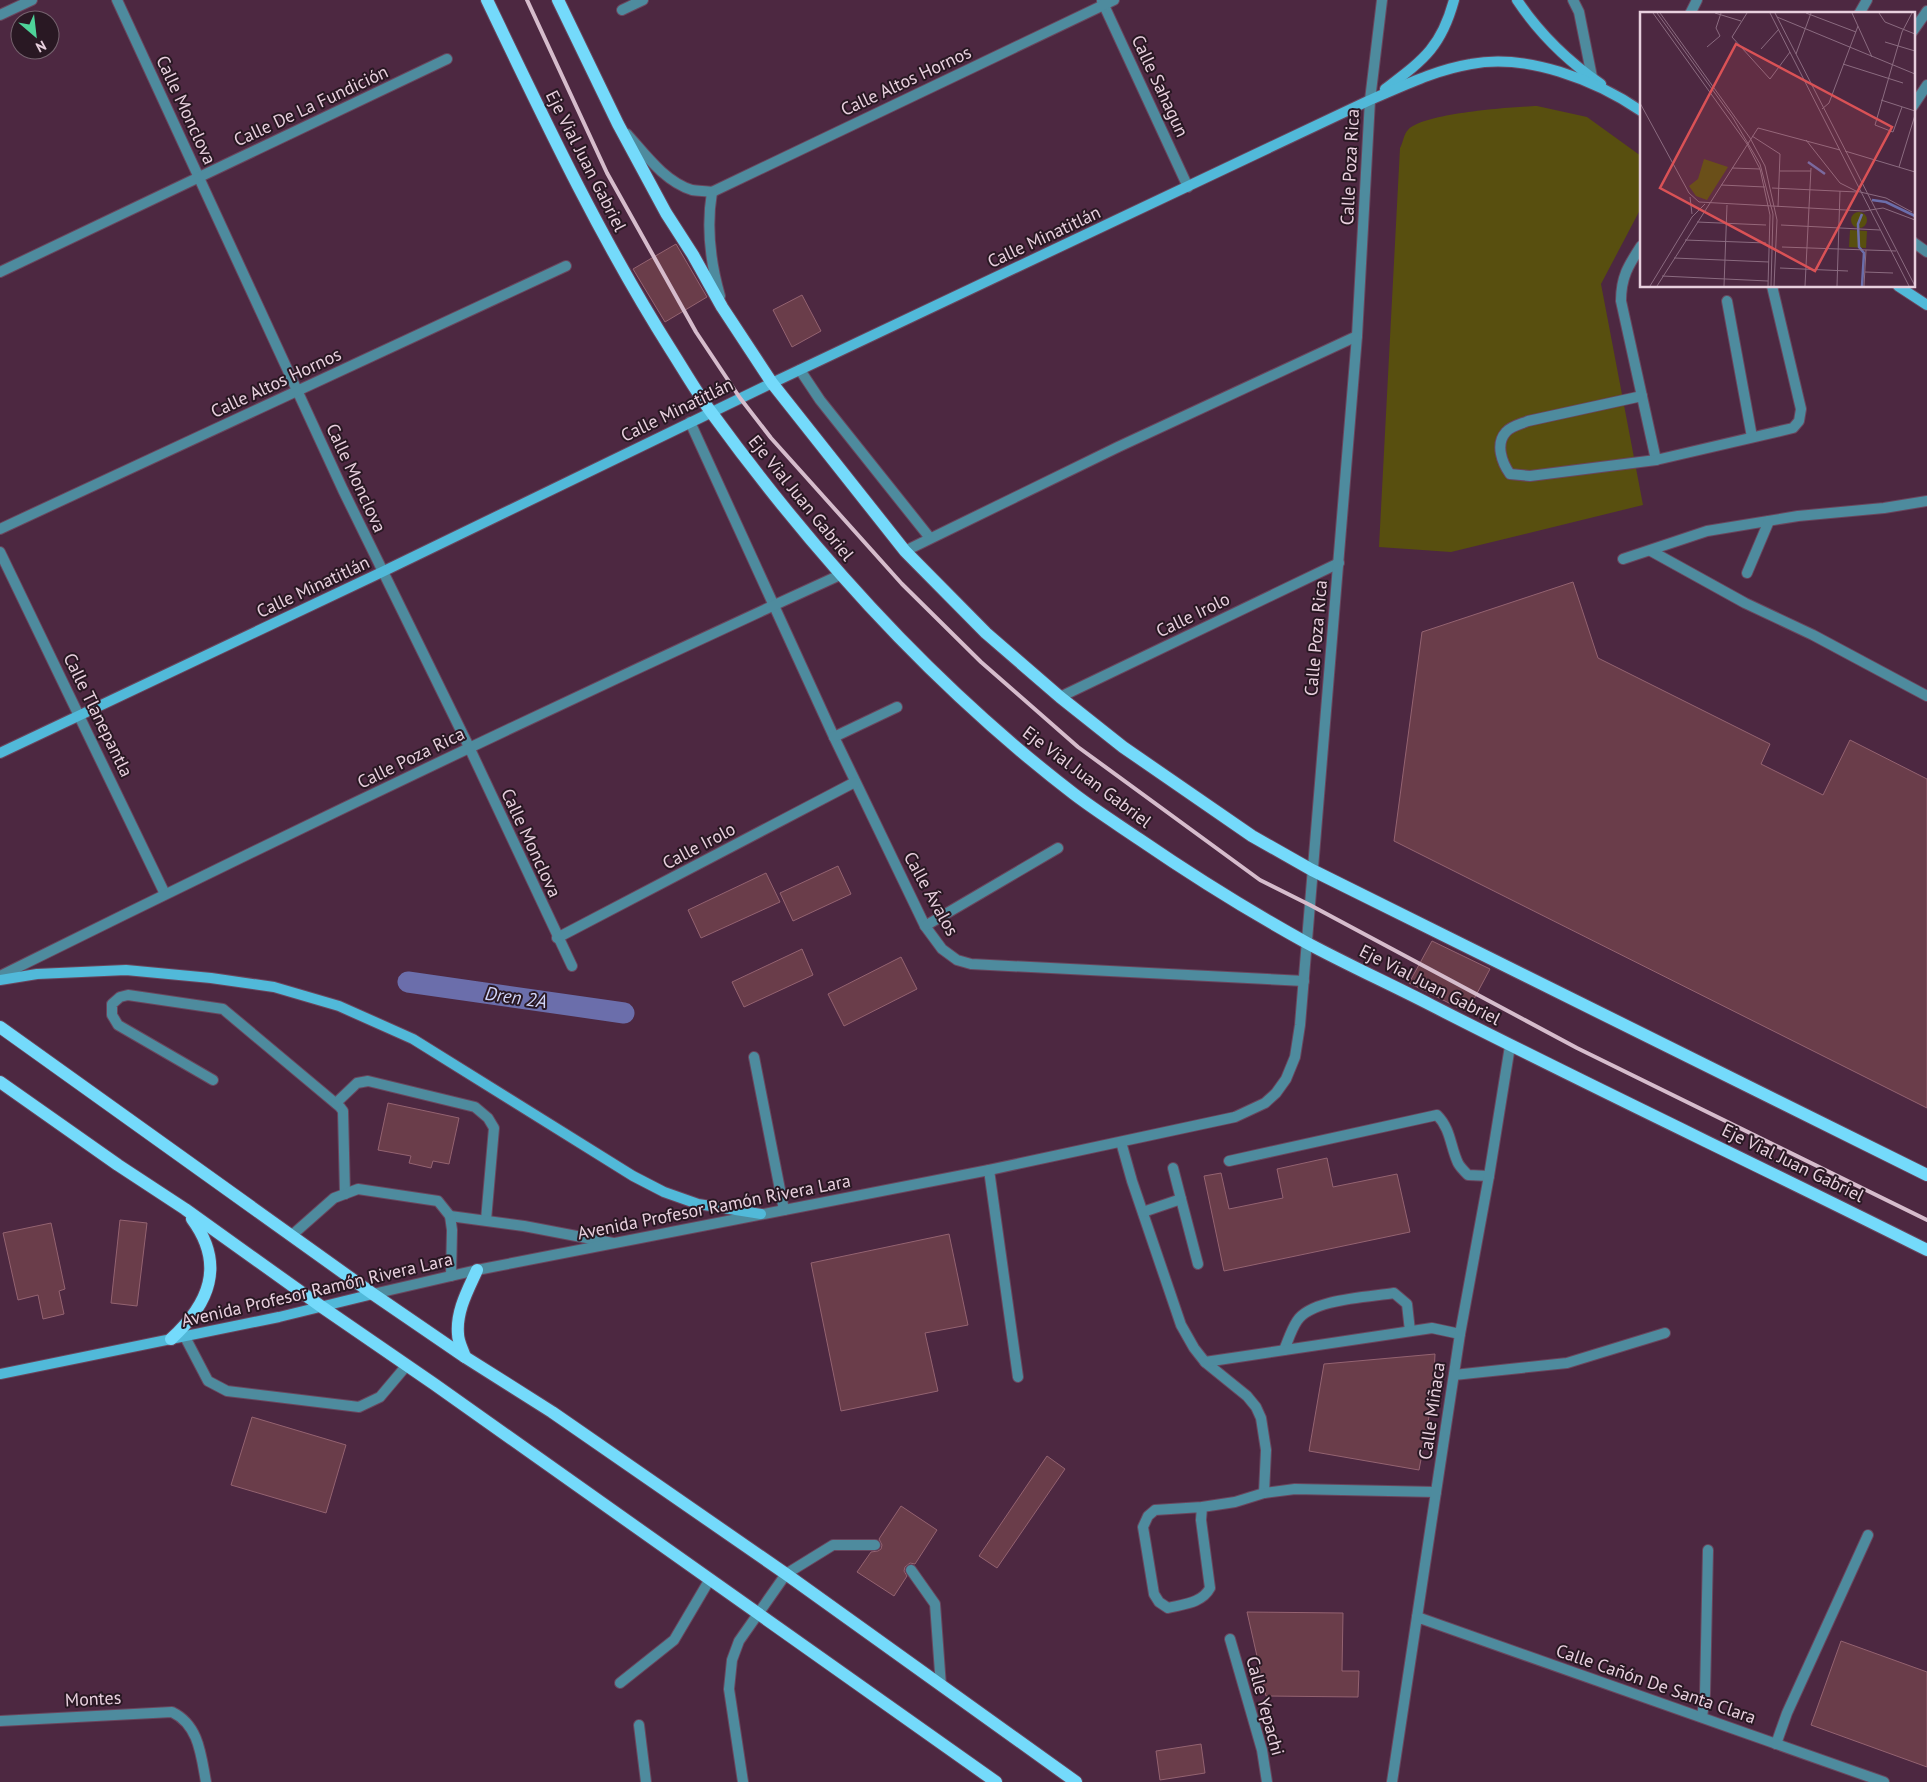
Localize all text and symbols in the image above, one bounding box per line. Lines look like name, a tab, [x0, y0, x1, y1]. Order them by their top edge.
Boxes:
north arrow	[10, 10, 60, 60]
inset map	[1640, 12, 1914, 288]
street label: Calle Sahagun	[1127, 31, 1194, 140]
text: N	[33, 36, 49, 57]
street label: Calle Altos Hornos	[837, 40, 975, 121]
street label: Calle Monclova	[151, 52, 222, 168]
street label: Calle De La Fundición	[230, 60, 392, 151]
street label: Eje Vial Juan Gabriel	[541, 86, 632, 236]
street label: Calle Poza Rica	[1335, 108, 1364, 226]
street label: Calle Minatitlán	[984, 200, 1104, 273]
street label: Calle Altos Hornos	[207, 342, 345, 423]
street label: Calle Minatitlán	[617, 372, 737, 447]
street label: Calle Monclova	[321, 420, 392, 536]
street label: Eje Vial Juan Gabriel	[744, 430, 860, 566]
street label: Calle Minatitlán	[253, 550, 373, 623]
street label: Calle Poza Rica	[1299, 579, 1332, 697]
street label: Calle Irolo	[1152, 587, 1233, 642]
street label: Calle Tlanepantla	[59, 649, 138, 780]
street label: Eje Vial Juan Gabriel	[1018, 721, 1157, 833]
street label: Calle Poza Rica	[353, 722, 468, 793]
street label: Calle Monclova	[496, 785, 567, 901]
street label: Calle Irolo	[658, 817, 739, 874]
street label: Calle Ávalos	[899, 848, 964, 940]
street label: Eje Vial Juan Gabriel	[1356, 939, 1505, 1030]
water label: Dren 2A	[483, 981, 549, 1013]
street label: Eje Vial Juan Gabriel	[1718, 1118, 1869, 1207]
street label: Avenida Profesor Ramón Rivera Lara	[575, 1169, 852, 1244]
street label: Avenida Profesor Ramón Rivera Lara	[179, 1247, 455, 1332]
street label: Calle Miñaca	[1413, 1361, 1450, 1461]
street label: Calle Cañón De Santa Clara	[1553, 1638, 1759, 1729]
street label: Calle Yepachi	[1241, 1654, 1290, 1758]
street label: Montes	[64, 1686, 122, 1711]

